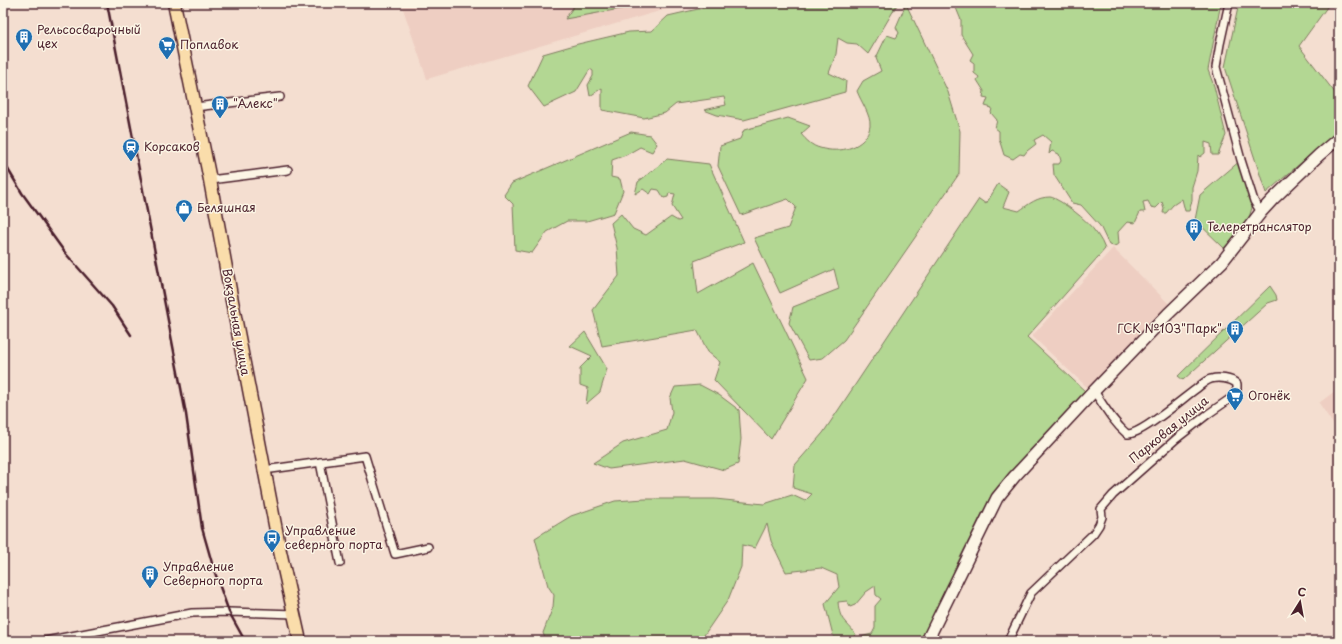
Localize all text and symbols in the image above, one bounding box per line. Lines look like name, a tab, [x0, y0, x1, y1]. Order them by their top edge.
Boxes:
place label: Рельсосварочный цех	[37, 20, 141, 52]
building icon: Рельсосварочный цех	[14, 27, 34, 52]
supermarket icon: Поплавок	[157, 35, 177, 60]
place label: Поплавок	[180, 35, 239, 53]
building icon: "Алекс"	[210, 94, 230, 119]
place label: "Алекс"	[233, 94, 278, 112]
station icon: Корсаков	[121, 137, 141, 162]
place label: Корсаков	[144, 137, 200, 155]
shop icon: Беляшная	[174, 198, 194, 223]
place label: Беляшная	[197, 198, 256, 216]
building icon: Телеретранслятор	[1184, 217, 1204, 242]
place label: Телеретранслятор	[1207, 217, 1312, 235]
street label: Вокзальная улица	[219, 267, 255, 377]
place label: ГСК №103"Парк"	[1117, 319, 1222, 337]
building icon: ГСК №103"Парк"	[1225, 319, 1245, 344]
supermarket icon: Огонёк	[1225, 386, 1245, 411]
place label: Огонёк	[1248, 386, 1291, 404]
street label: Парковая улица	[1125, 391, 1212, 467]
place label: Управление северного порта	[285, 521, 383, 553]
bus stop icon: Управление северного порта	[262, 528, 282, 553]
place label: Управление Северного порта	[163, 557, 263, 589]
building icon: Управление Северного порта	[140, 564, 160, 589]
north arrow	[1280, 582, 1320, 622]
text: С	[1296, 583, 1308, 601]

